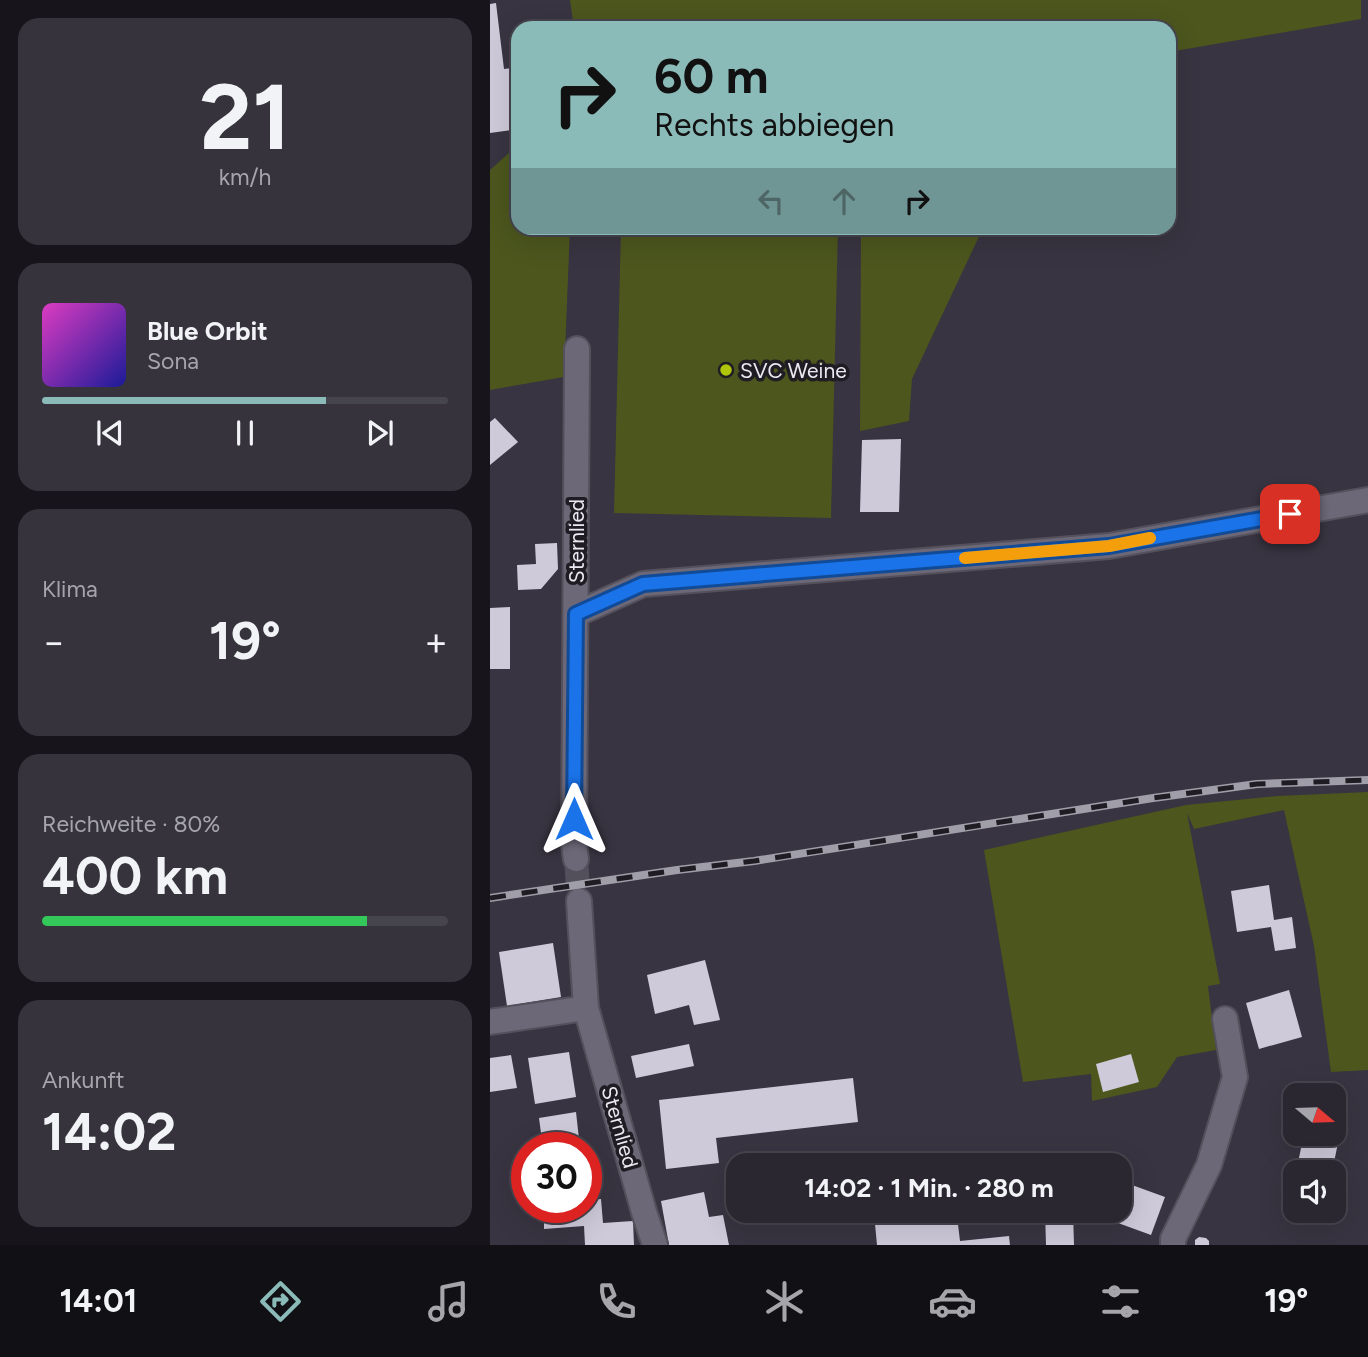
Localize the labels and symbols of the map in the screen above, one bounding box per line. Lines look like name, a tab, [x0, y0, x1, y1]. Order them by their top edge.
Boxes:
place label: SVC Weine	[740, 358, 847, 383]
marker: SVC Weine	[718, 362, 734, 378]
pin	[1260, 484, 1320, 544]
street label: Sternlied	[564, 499, 589, 583]
position arrow	[537, 782, 611, 856]
street label: Sternlied	[596, 1083, 644, 1171]
north arrow	[1283, 1083, 1346, 1146]
speed limit sign: 30	[511, 1132, 602, 1223]

